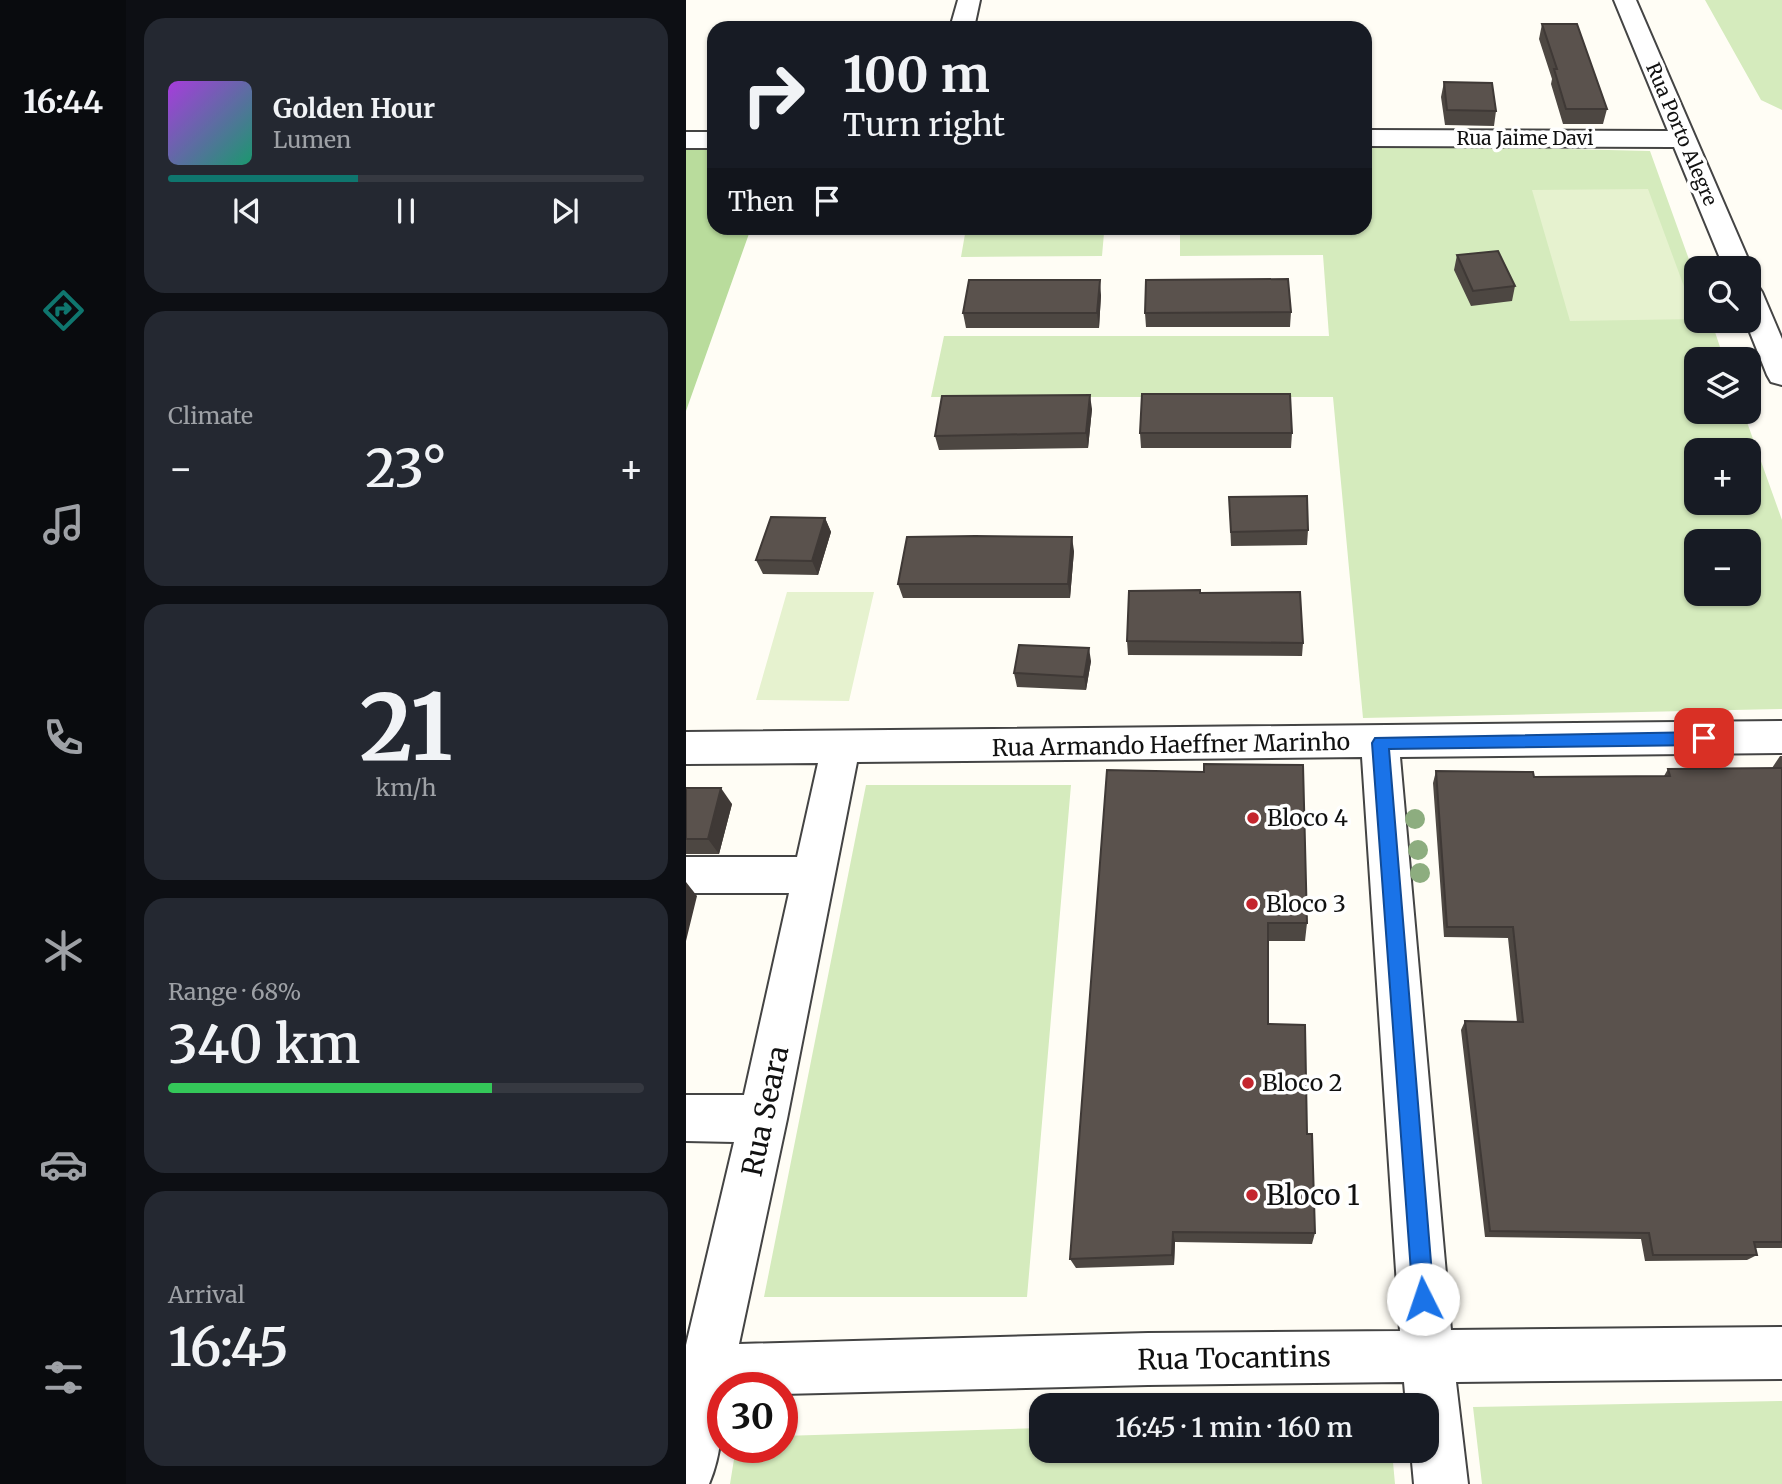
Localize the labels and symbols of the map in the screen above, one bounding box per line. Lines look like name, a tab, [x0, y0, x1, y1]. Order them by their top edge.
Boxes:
street label: Rua Porto Alegre	[1641, 59, 1723, 209]
street label: Rua Jaime Davi	[1457, 126, 1594, 150]
pin	[1674, 708, 1734, 768]
street label: Rua Armando Haeffner Marinho	[992, 727, 1350, 762]
place label: Bloco 4	[1267, 803, 1348, 832]
marker: Bloco 4	[1245, 810, 1261, 826]
place label: Bloco 3	[1266, 889, 1346, 918]
marker: Bloco 3	[1244, 896, 1260, 912]
street label: Rua Seara	[734, 1043, 796, 1179]
place label: Bloco 2	[1262, 1068, 1342, 1097]
marker: Bloco 2	[1240, 1075, 1256, 1091]
place label: Bloco 1	[1266, 1177, 1360, 1213]
marker: Bloco 1	[1244, 1187, 1260, 1203]
position arrow	[1386, 1262, 1460, 1336]
street label: Rua Tocantins	[1137, 1338, 1331, 1378]
speed limit sign: 30	[707, 1372, 798, 1463]

